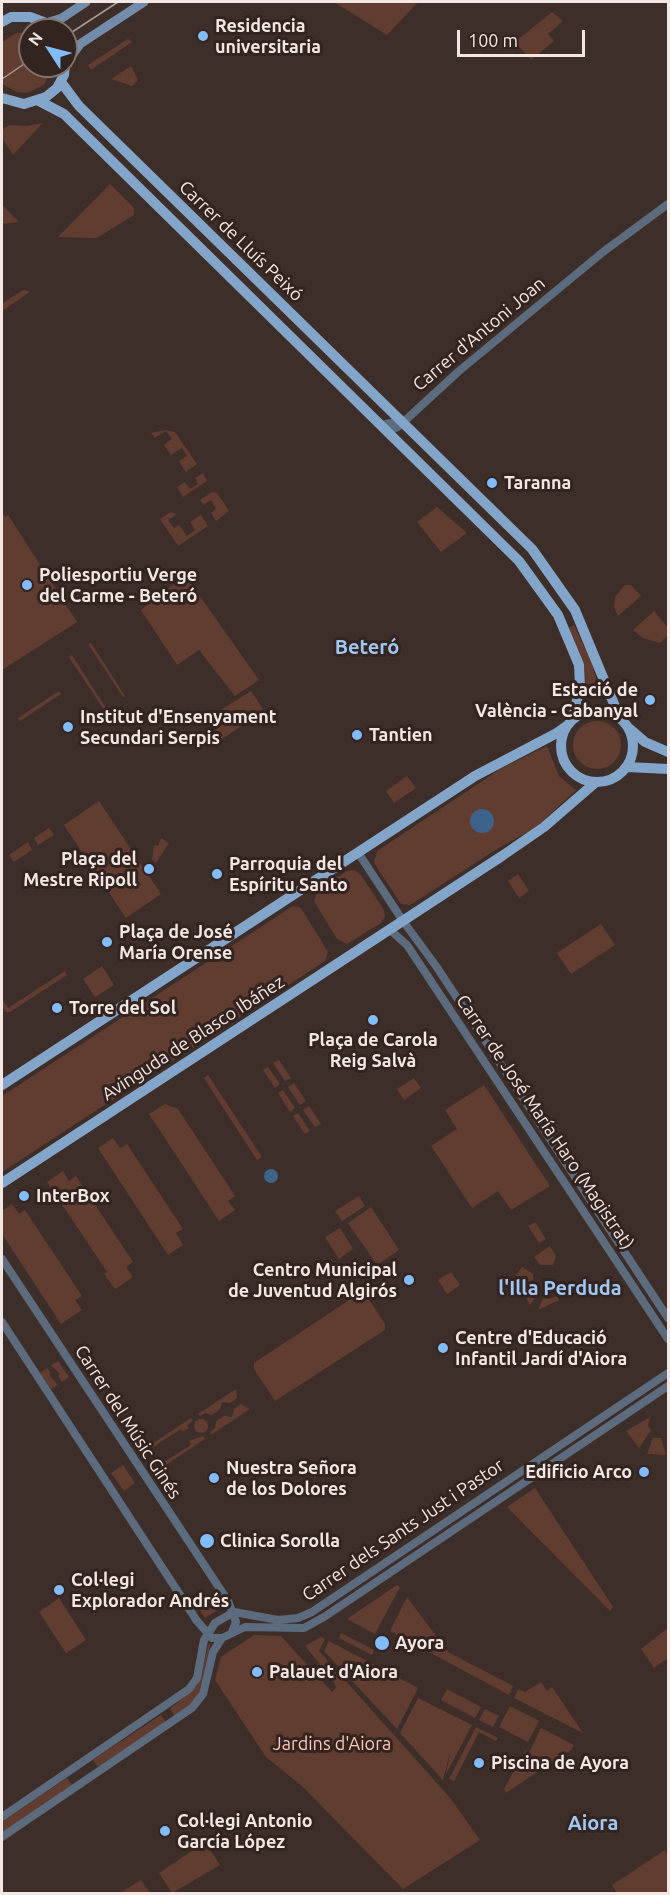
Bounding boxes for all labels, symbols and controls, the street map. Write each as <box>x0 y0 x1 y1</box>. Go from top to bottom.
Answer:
place label: Residencia universitaria <box>215 15 321 57</box>
north arrow <box>18 18 78 78</box>
scale bar <box>460 18 588 56</box>
text: N <box>24 28 46 49</box>
marker: Residencia universitaria <box>196 29 210 43</box>
text: 100 m <box>468 30 518 50</box>
street label: Carrer de Lluís Peixó <box>175 176 307 306</box>
street label: Carrer d'Antoni Joan <box>409 272 549 396</box>
place label: Taranna <box>504 472 571 494</box>
marker: Taranna <box>485 476 499 490</box>
place label: Poliesportiu Verge del Carme - Beteró <box>39 564 197 606</box>
marker: Poliesportiu Verge del Carme - Beteró <box>20 578 34 592</box>
district label: Beteró <box>335 635 399 659</box>
place label: Estació de València - Cabanyal <box>475 679 638 722</box>
marker: Estació de València - Cabanyal <box>643 693 657 707</box>
place label: Institut d'Ensenyament Secundari Serpis <box>80 706 276 748</box>
marker: Institut d'Ensenyament Secundari Serpis <box>61 720 75 734</box>
place label: Tantien <box>369 724 433 746</box>
marker: Tantien <box>350 728 364 742</box>
place label: Plaça del Mestre Ripoll <box>23 848 137 890</box>
place label: Parroquia del Espíritu Santo <box>229 853 348 896</box>
marker: Plaça del Mestre Ripoll <box>142 862 156 876</box>
marker: Parroquia del Espíritu Santo <box>210 867 224 881</box>
place label: Plaça de José María Orense <box>119 921 233 964</box>
marker: Plaça de José María Orense <box>100 935 114 949</box>
street label: Avinguda de Blasco Ibáñez <box>98 971 288 1105</box>
street label: Carrer de José María Haro (Magistrat) <box>452 991 638 1253</box>
place label: Torre del Sol <box>69 997 176 1019</box>
marker: Torre del Sol <box>50 1001 64 1015</box>
marker: Plaça de Carola Reig Salvà <box>366 1013 380 1027</box>
place label: Plaça de Carola Reig Salvà <box>308 1029 438 1072</box>
place label: InterBox <box>36 1185 109 1207</box>
marker: InterBox <box>17 1189 31 1203</box>
place label: Centro Municipal de Juventud Algirós <box>228 1259 397 1302</box>
marker: Centro Municipal de Juventud Algirós <box>402 1273 416 1287</box>
district label: l'Illa Perduda <box>498 1276 622 1300</box>
place label: Centre d'Educació Infantil Jardí d'Aiora <box>455 1327 627 1370</box>
street label: Carrer del Músic Ginés <box>70 1341 186 1503</box>
marker: Centre d'Educació Infantil Jardí d'Aiora <box>436 1341 450 1355</box>
street label: Carrer dels Sants Just i Pastor <box>298 1454 508 1606</box>
place label: Nuestra Señora de los Dolores <box>226 1457 357 1500</box>
place label: Edificio Arco <box>525 1461 632 1483</box>
marker: Edificio Arco <box>637 1465 651 1479</box>
marker: Nuestra Señora de los Dolores <box>207 1471 221 1485</box>
place label: Clinica Sorolla <box>220 1530 340 1552</box>
marker: Clinica Sorolla <box>198 1532 216 1550</box>
place label: Col·legi Explorador Andrés <box>71 1569 229 1612</box>
marker: Col·legi Explorador Andrés <box>52 1583 66 1597</box>
place label: Ayora <box>395 1632 444 1654</box>
marker: Ayora <box>373 1634 391 1652</box>
place label: Palauet d'Aiora <box>269 1661 398 1683</box>
marker: Palauet d'Aiora <box>250 1665 264 1679</box>
park label: Jardins d'Aiora <box>273 1733 391 1755</box>
place label: Piscina de Ayora <box>491 1752 629 1774</box>
marker: Piscina de Ayora <box>472 1756 486 1770</box>
place label: Col·legi Antonio García López <box>177 1810 313 1852</box>
district label: Aiora <box>568 1811 618 1835</box>
marker: Col·legi Antonio García López <box>158 1824 172 1838</box>

